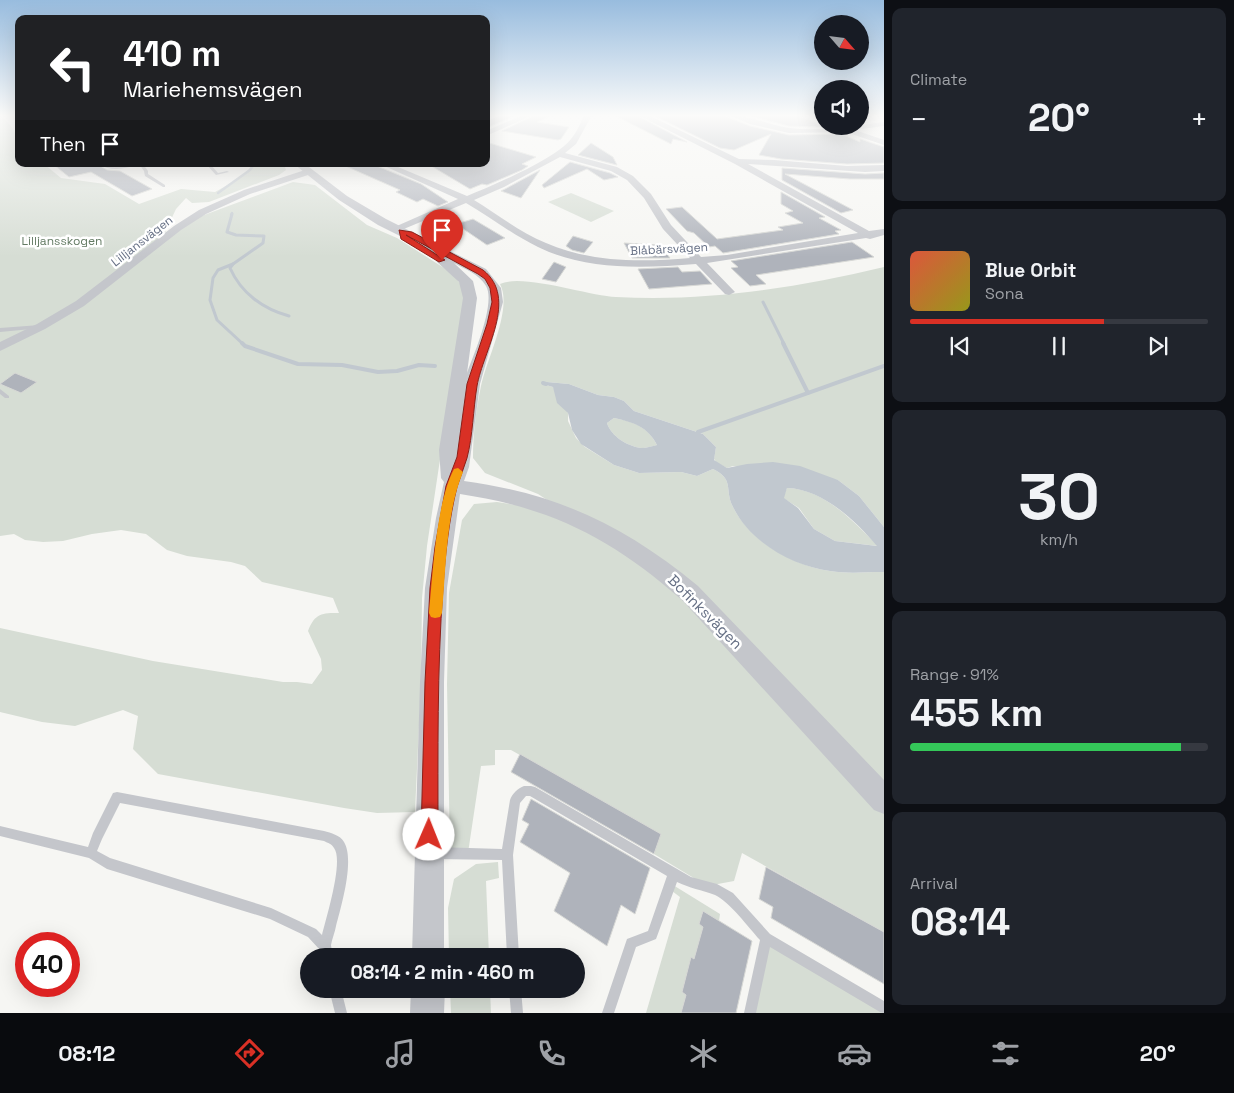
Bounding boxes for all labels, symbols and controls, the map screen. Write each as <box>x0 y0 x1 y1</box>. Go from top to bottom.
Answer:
north arrow <box>814 15 869 70</box>
map controls <box>814 15 869 135</box>
text: 410 m <box>123 32 221 76</box>
icon: left <box>40 35 105 100</box>
text: Climate <box>910 69 967 90</box>
text: Mariehemsvägen <box>123 75 303 103</box>
button: sound <box>814 80 869 135</box>
text: 20° <box>1028 94 1090 142</box>
text: − <box>910 101 927 137</box>
text: + <box>1191 101 1208 137</box>
icon: arrive <box>96 130 124 158</box>
text: Then <box>40 132 86 157</box>
pin <box>421 209 463 260</box>
street label: Lilljansvägen <box>108 212 176 270</box>
icon: arrive <box>428 216 456 244</box>
park label: Lilljansskogen <box>22 233 102 249</box>
street label: Blåbärsvägen <box>630 239 708 259</box>
text: Blue Orbit <box>985 258 1076 283</box>
text: Sona <box>985 283 1024 304</box>
icon: previous <box>946 332 974 360</box>
icon: pause <box>1045 332 1073 360</box>
icon: next <box>1144 332 1172 360</box>
text: 30 <box>1018 455 1100 538</box>
text: km/h <box>1040 529 1078 550</box>
street label: Bofinksvägen <box>664 570 747 653</box>
text: Range · 91% <box>910 664 999 685</box>
text: 455 km <box>910 689 1043 737</box>
position arrow <box>402 808 454 860</box>
text: Arrival <box>910 873 958 894</box>
text: 08:14 <box>910 898 1010 946</box>
speed limit sign: 40 <box>15 932 80 997</box>
text: 08:14 · 2 min · 460 m <box>351 960 534 985</box>
icon: directions <box>232 1036 267 1071</box>
icon: music <box>383 1036 418 1071</box>
icon: phone <box>534 1036 569 1071</box>
icon: climate <box>686 1036 721 1071</box>
icon: car <box>837 1036 872 1071</box>
icon: filters <box>988 1036 1023 1071</box>
text: 08:12 <box>58 1039 115 1067</box>
text: 20° <box>1140 1039 1176 1067</box>

